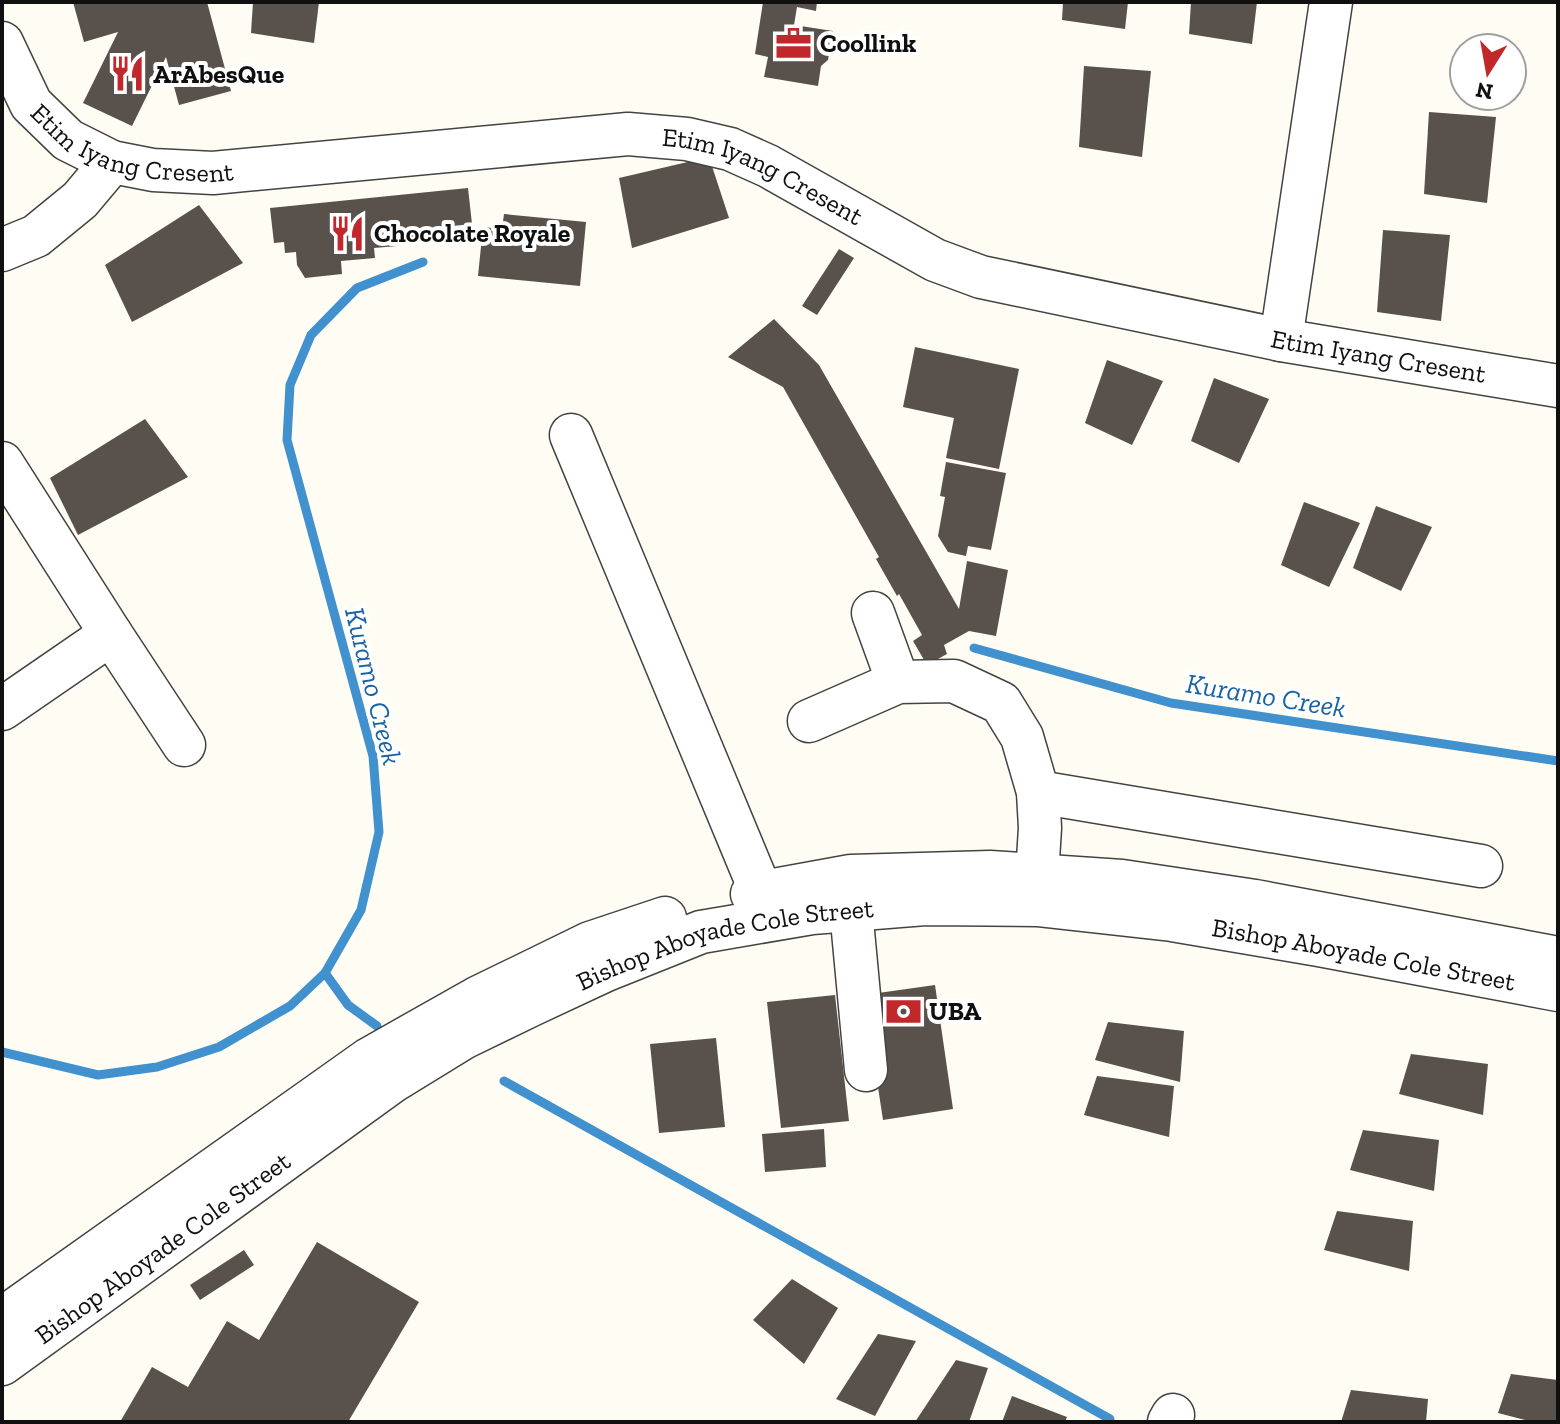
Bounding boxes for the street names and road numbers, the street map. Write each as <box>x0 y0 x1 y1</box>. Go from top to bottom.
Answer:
street label: Etim Iyang Cresent <box>24 97 235 189</box>
street label: Etim Iyang Cresent <box>661 121 869 232</box>
street label: Etim Iyang Cresent <box>1268 322 1488 390</box>
street label: Bishop Aboyade Cole Street <box>571 892 875 998</box>
street label: Bishop Aboyade Cole Street <box>1210 911 1518 998</box>
street label: Bishop Aboyade Cole Street <box>28 1145 297 1351</box>

